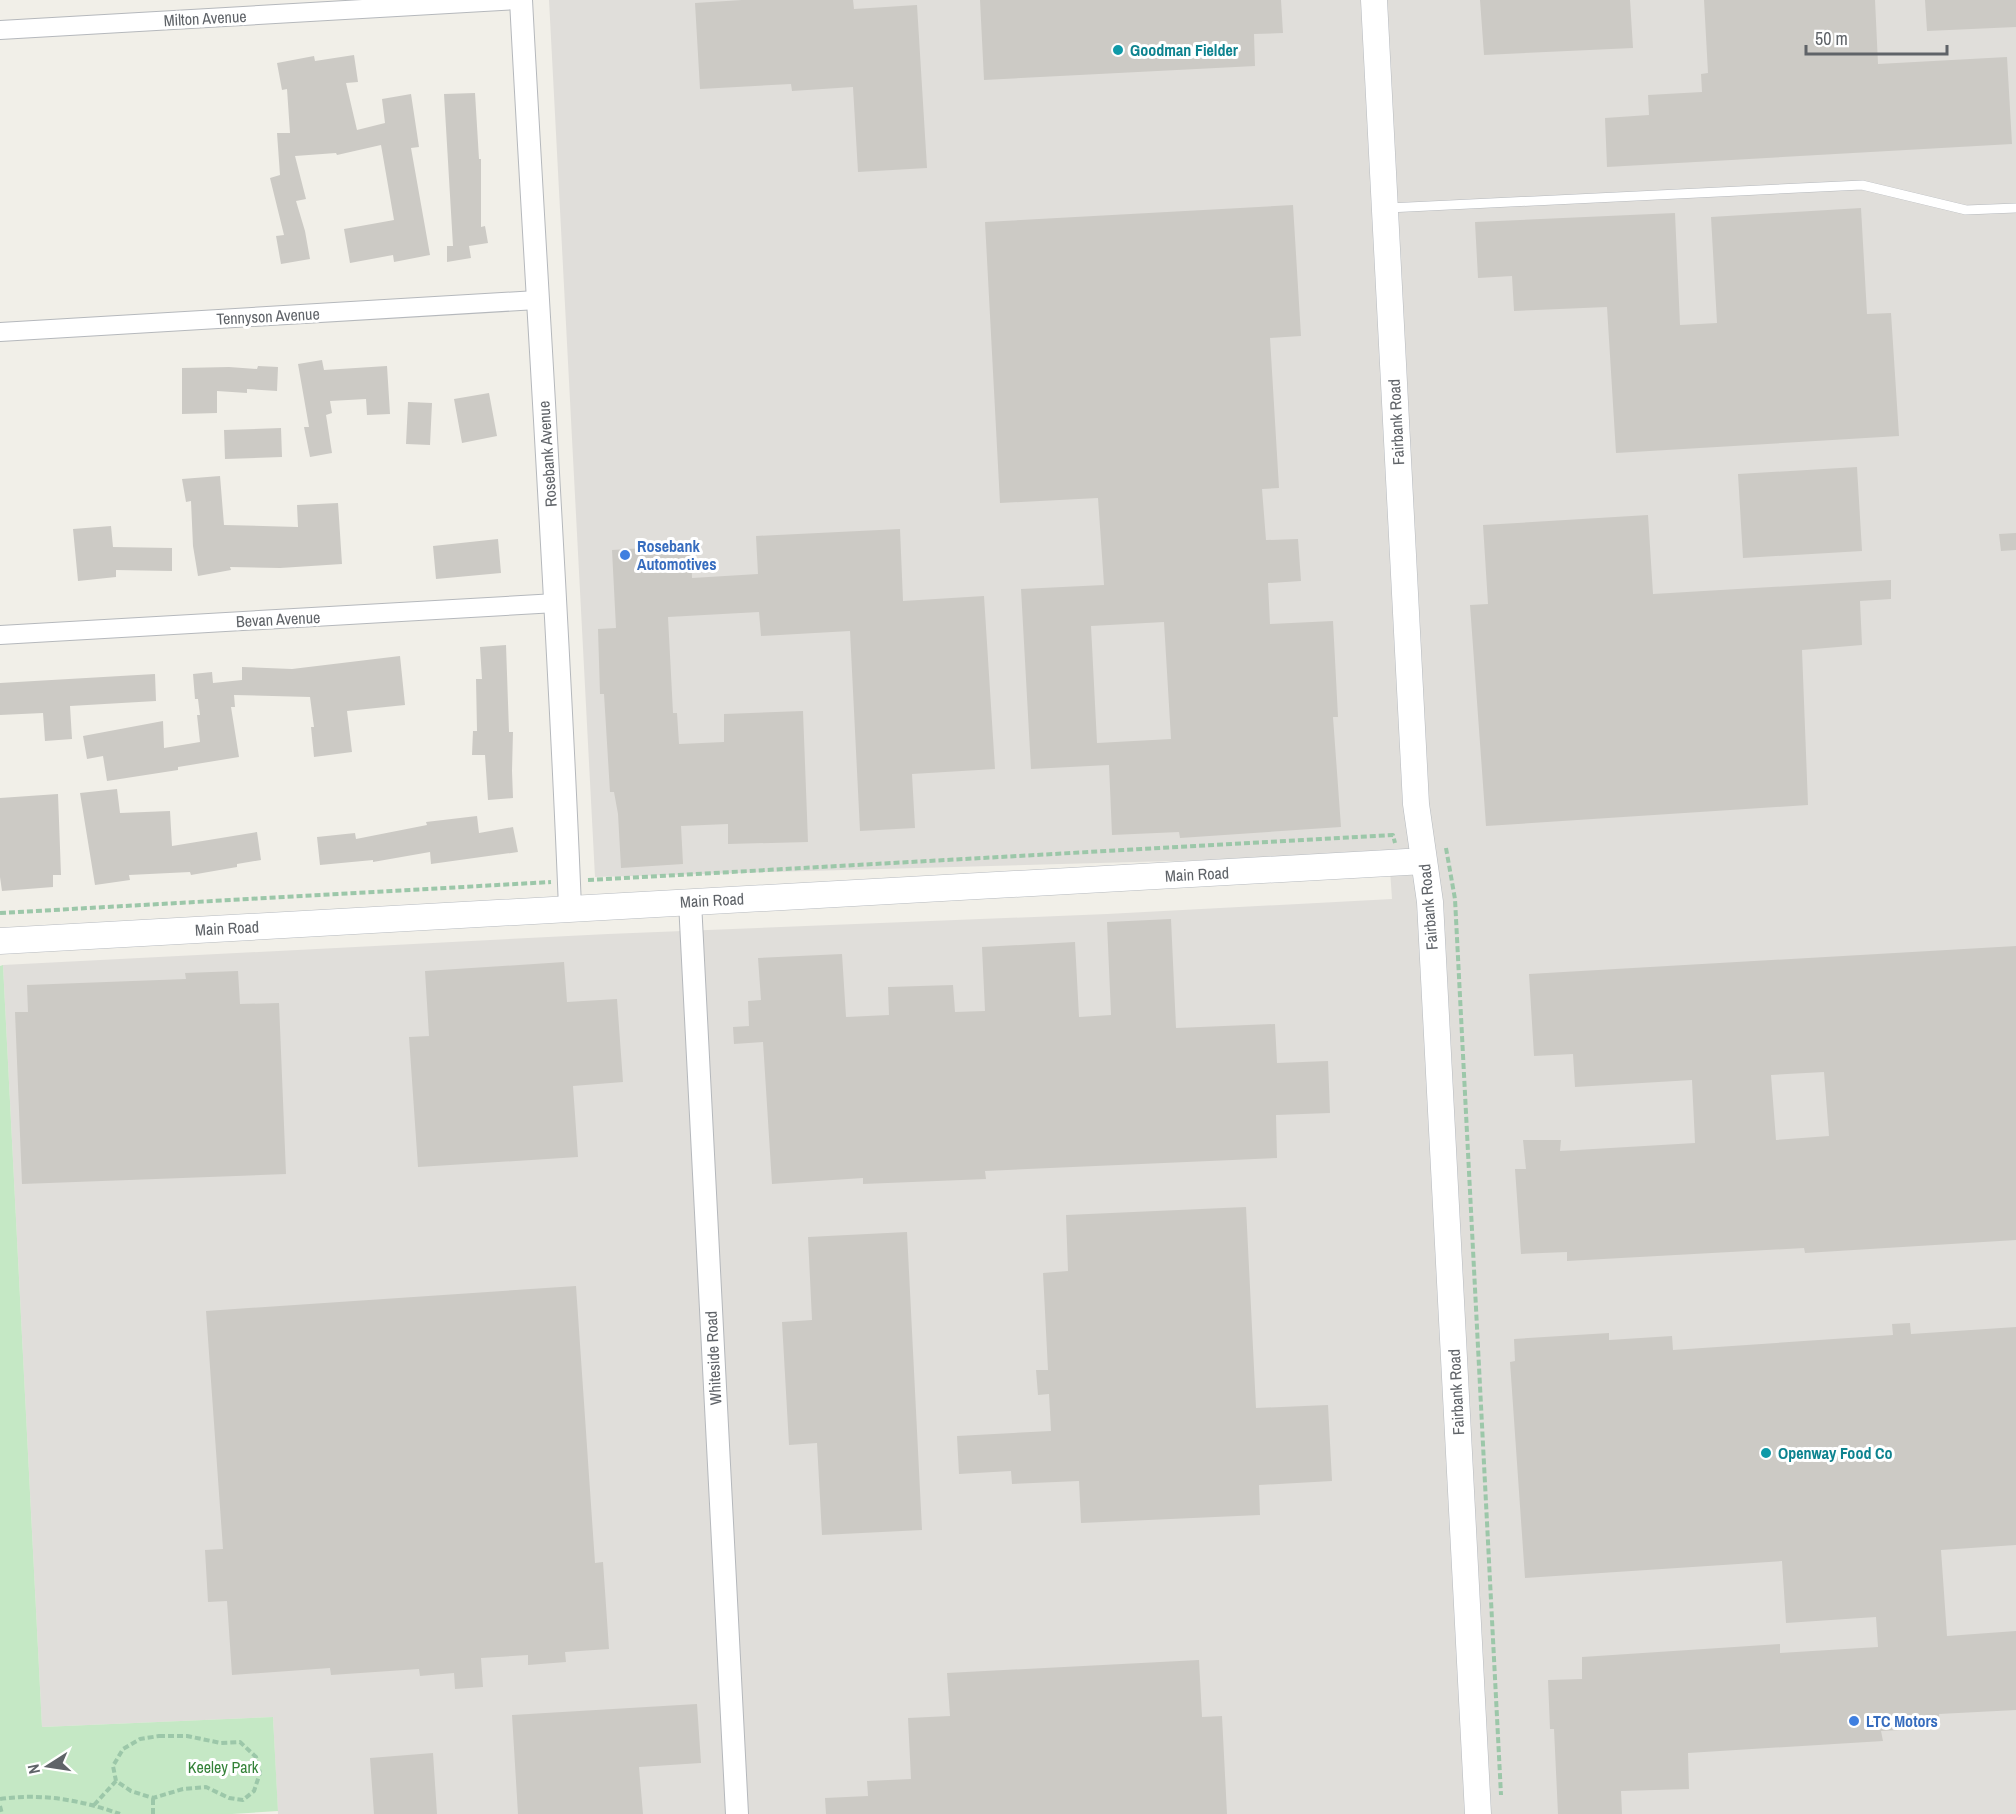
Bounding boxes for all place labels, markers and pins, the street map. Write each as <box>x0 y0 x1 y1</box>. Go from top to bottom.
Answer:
place label: Goodman Fielder <box>1130 39 1239 61</box>
marker: Goodman Fielder <box>1111 43 1125 57</box>
place label: Rosebank Automotives <box>637 535 716 575</box>
marker: Rosebank Automotives <box>618 548 632 562</box>
place label: Openway Food Co <box>1778 1442 1893 1464</box>
marker: Openway Food Co <box>1759 1446 1773 1460</box>
place label: LTC Motors <box>1866 1710 1938 1732</box>
marker: LTC Motors <box>1847 1714 1861 1728</box>

